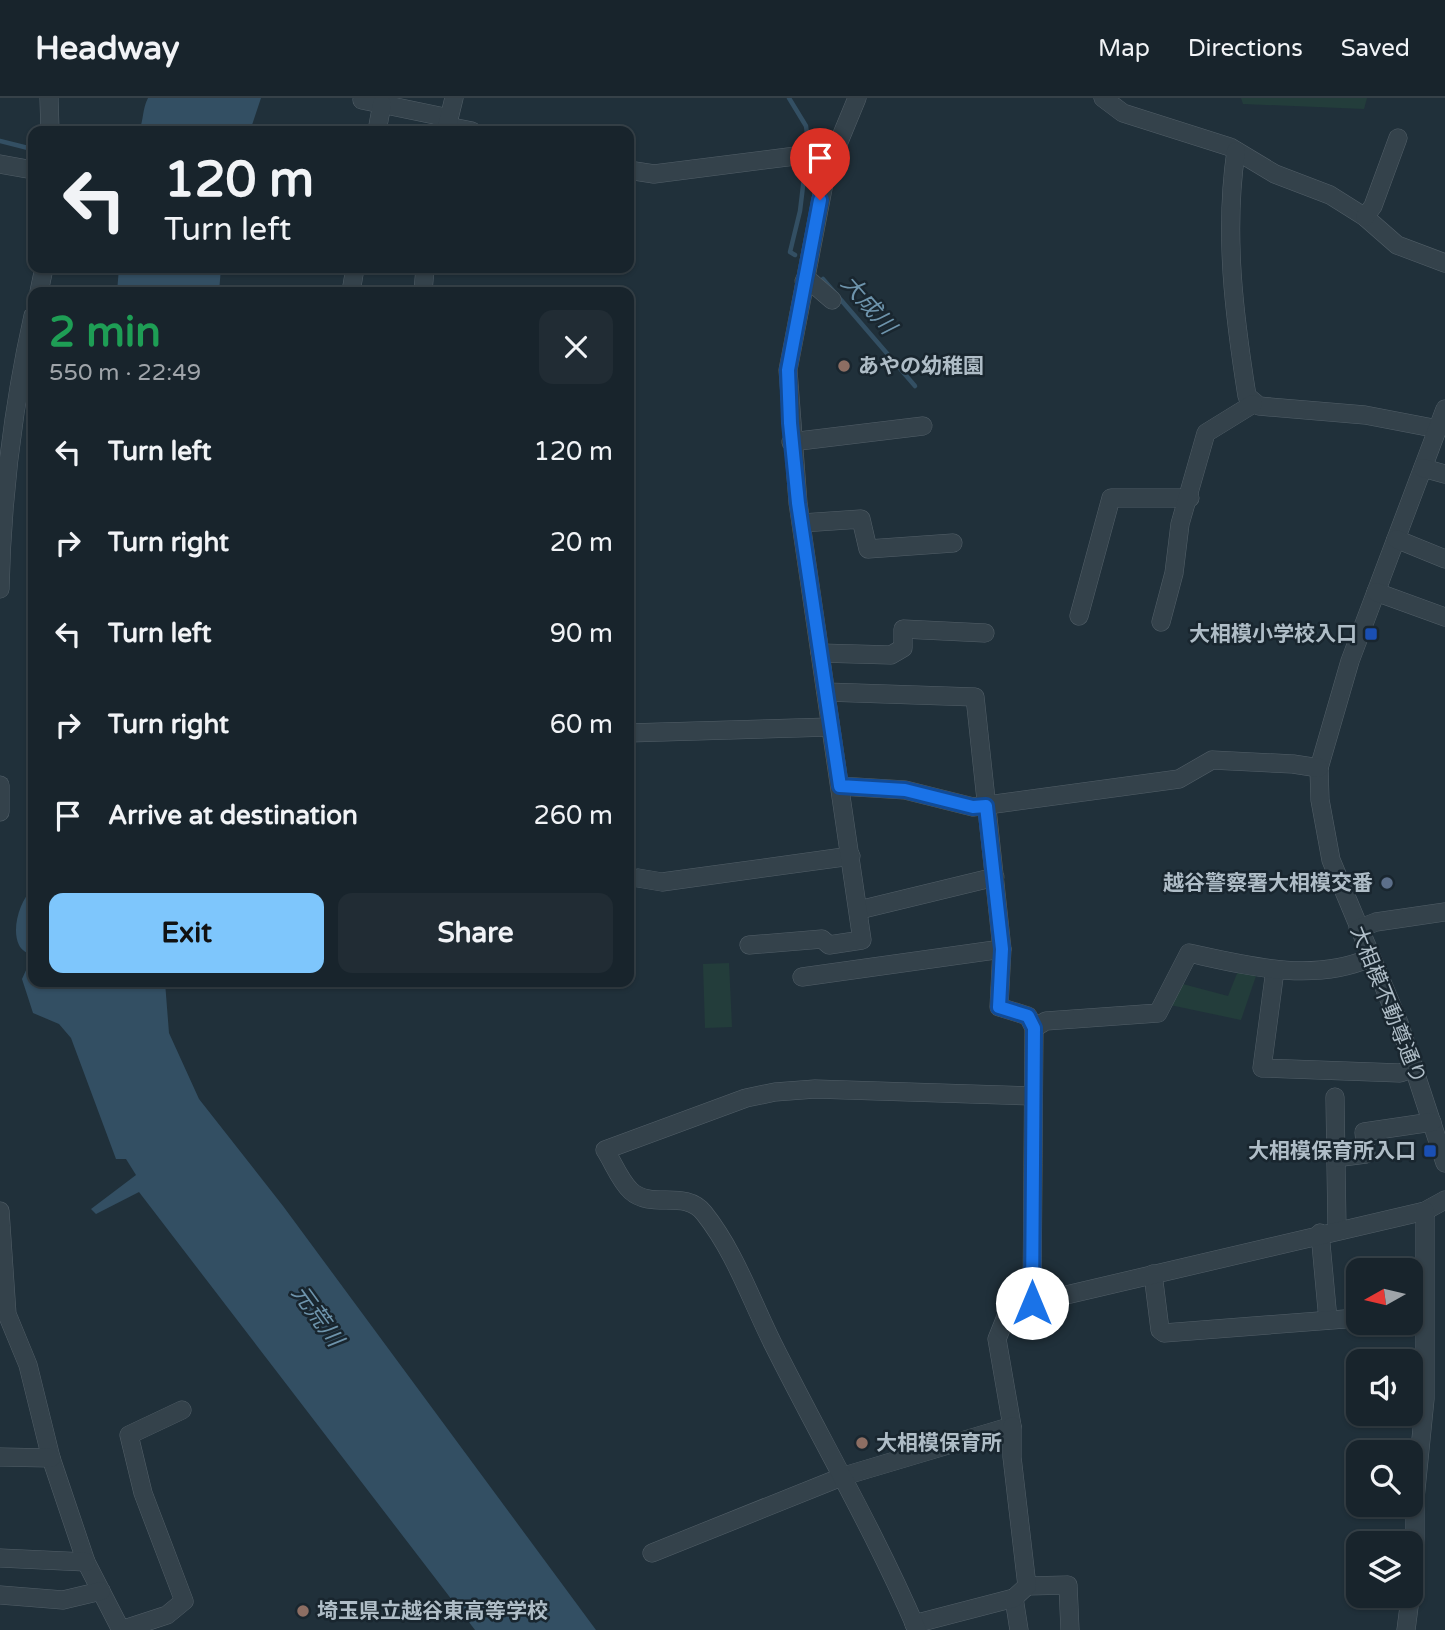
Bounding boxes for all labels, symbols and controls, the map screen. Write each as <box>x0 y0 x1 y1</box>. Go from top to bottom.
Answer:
text: Headway <box>35 29 179 68</box>
text: Map <box>1098 34 1150 63</box>
text: Directions <box>1188 34 1303 63</box>
text: Saved <box>1341 34 1410 63</box>
pin <box>790 128 850 200</box>
icon: arrive <box>801 139 839 177</box>
text: 120 m <box>164 151 314 210</box>
icon: left <box>49 154 140 245</box>
text: Turn left <box>164 211 291 249</box>
water label: 大成川 <box>835 270 903 342</box>
text: 2 min <box>49 307 161 358</box>
button: close <box>539 310 613 384</box>
place label: あやの幼稚園 <box>858 354 984 379</box>
marker: あやの幼稚園 <box>836 358 852 374</box>
text: 550 m · 22:49 <box>49 359 201 387</box>
icon: left <box>49 433 87 471</box>
text: Turn left <box>108 436 211 467</box>
text: 120 m <box>533 436 613 467</box>
icon: right <box>49 524 87 562</box>
text: Turn right <box>108 527 229 558</box>
text: 20 m <box>550 527 613 558</box>
icon: left <box>49 615 87 653</box>
text: Turn left <box>108 618 211 649</box>
text: 90 m <box>550 618 613 649</box>
place label: 大相模小学校入口 <box>1189 622 1357 647</box>
marker: 大相模小学校入口 <box>1363 626 1379 642</box>
icon: right <box>49 706 87 744</box>
text: Turn right <box>108 709 229 740</box>
text: 60 m <box>550 709 613 740</box>
icon: arrive <box>49 797 87 835</box>
text: Arrive at destination <box>108 800 358 831</box>
text: 260 m <box>533 800 613 831</box>
place label: 越谷警察署大相模交番 <box>1163 871 1373 896</box>
marker: 越谷警察署大相模交番 <box>1379 875 1395 891</box>
button: Exit <box>49 893 324 973</box>
button: Share <box>338 893 613 973</box>
street label: 大相模不動尊通り <box>1345 922 1431 1088</box>
place label: 大相模保育所入口 <box>1248 1139 1416 1164</box>
marker: 大相模保育所入口 <box>1422 1143 1438 1159</box>
north arrow <box>1346 1258 1423 1335</box>
map controls <box>1346 1258 1423 1608</box>
position arrow <box>995 1266 1069 1340</box>
water label: 元荒川 <box>285 1280 350 1355</box>
button: sound <box>1346 1349 1423 1426</box>
place label: 大相模保育所 <box>876 1431 1002 1456</box>
marker: 大相模保育所 <box>854 1435 870 1451</box>
button: search <box>1346 1440 1423 1517</box>
button: layers <box>1346 1531 1423 1608</box>
place label: 埼玉県立越谷東高等学校 <box>317 1599 548 1624</box>
marker: 埼玉県立越谷東高等学校 <box>295 1603 311 1619</box>

